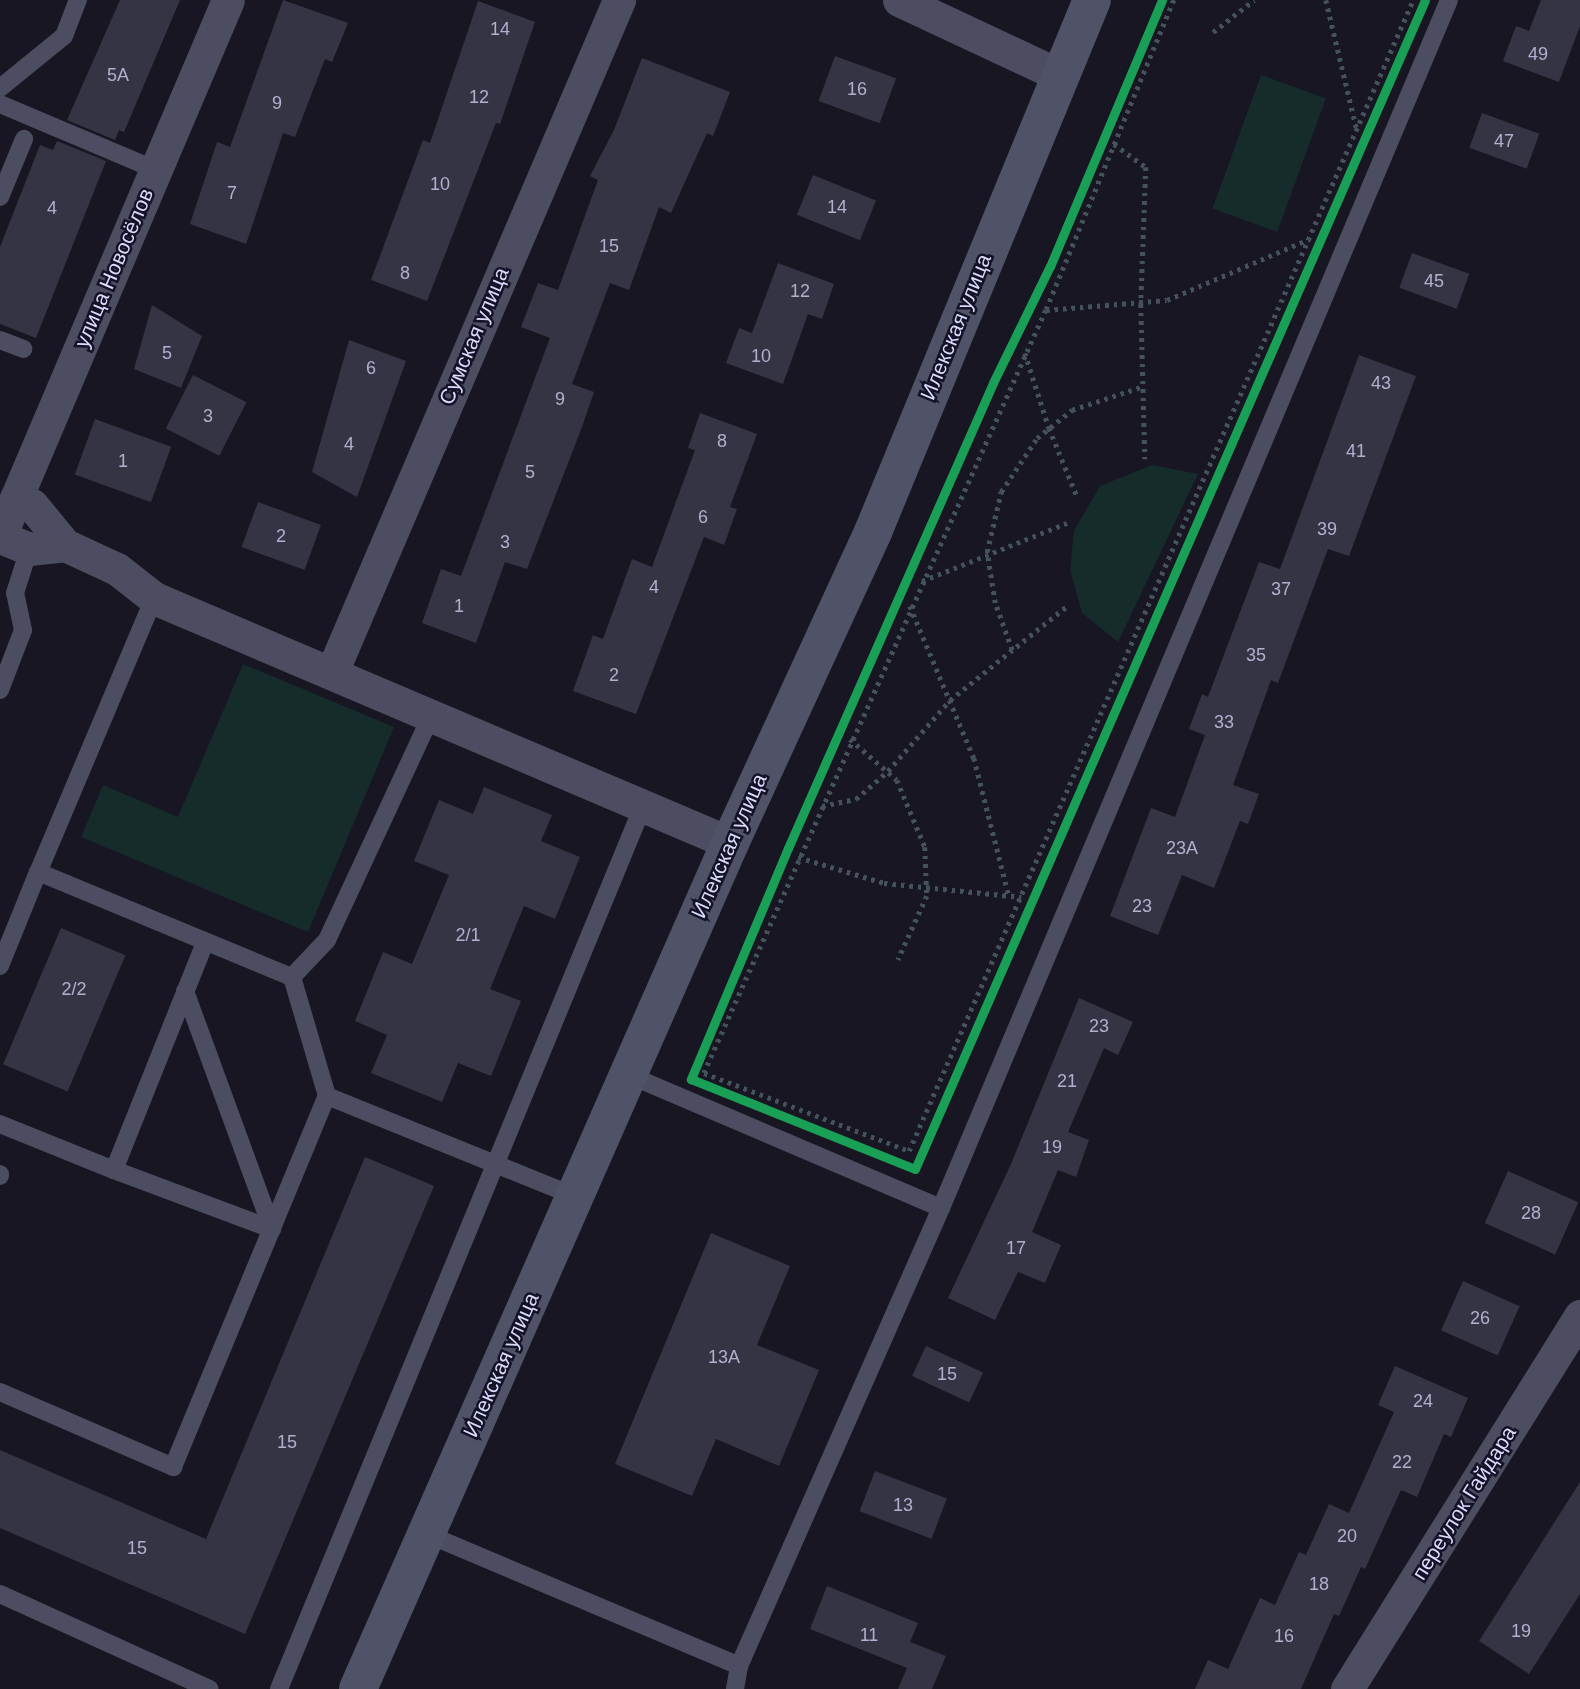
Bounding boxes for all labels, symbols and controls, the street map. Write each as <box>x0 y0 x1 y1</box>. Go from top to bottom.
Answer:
house number: 14 <box>490 18 510 40</box>
house number: 49 <box>1528 43 1548 65</box>
house number: 5А <box>107 64 129 86</box>
house number: 16 <box>847 78 867 100</box>
house number: 12 <box>469 86 489 108</box>
house number: 9 <box>272 92 282 114</box>
house number: 47 <box>1494 130 1514 152</box>
house number: 10 <box>430 173 450 195</box>
house number: 7 <box>227 182 237 204</box>
street label: улица Новосёлов <box>69 185 159 351</box>
house number: 14 <box>827 196 847 218</box>
house number: 4 <box>47 197 57 219</box>
house number: 15 <box>599 235 619 257</box>
street label: Илекская улица <box>915 250 997 404</box>
house number: 8 <box>400 262 410 284</box>
street label: Сумская улица <box>434 264 514 408</box>
house number: 45 <box>1424 270 1444 292</box>
house number: 12 <box>790 280 810 302</box>
house number: 5 <box>162 342 172 364</box>
house number: 10 <box>751 345 771 367</box>
house number: 6 <box>366 357 376 379</box>
house number: 43 <box>1371 372 1391 394</box>
house number: 9 <box>555 388 565 410</box>
house number: 3 <box>203 405 213 427</box>
house number: 8 <box>717 430 727 452</box>
house number: 4 <box>344 433 354 455</box>
house number: 41 <box>1346 440 1366 462</box>
house number: 1 <box>118 450 128 472</box>
house number: 5 <box>525 461 535 483</box>
house number: 6 <box>698 506 708 528</box>
house number: 39 <box>1317 518 1337 540</box>
house number: 2 <box>276 525 286 547</box>
house number: 3 <box>500 531 510 553</box>
house number: 4 <box>649 576 659 598</box>
house number: 37 <box>1271 578 1291 600</box>
house number: 1 <box>454 595 464 617</box>
house number: 35 <box>1246 644 1266 666</box>
house number: 2 <box>609 664 619 686</box>
house number: 33 <box>1214 711 1234 733</box>
street label: Илекская улица <box>686 770 772 922</box>
house number: 23А <box>1166 837 1198 859</box>
house number: 23 <box>1132 895 1152 917</box>
house number: 2/1 <box>455 924 481 946</box>
house number: 2/2 <box>61 978 87 1000</box>
house number: 23 <box>1089 1015 1109 1037</box>
house number: 21 <box>1057 1070 1077 1092</box>
house number: 19 <box>1042 1136 1062 1158</box>
house number: 28 <box>1521 1202 1541 1224</box>
house number: 17 <box>1006 1237 1026 1259</box>
street label: Илекская улица <box>458 1289 544 1441</box>
house number: 26 <box>1470 1307 1490 1329</box>
house number: 13А <box>708 1346 740 1368</box>
house number: 15 <box>937 1363 957 1385</box>
house number: 24 <box>1413 1390 1433 1412</box>
street label: переулок Гайдара <box>1407 1422 1521 1584</box>
house number: 15 <box>277 1431 297 1453</box>
house number: 22 <box>1392 1451 1412 1473</box>
house number: 13 <box>893 1494 913 1516</box>
house number: 20 <box>1337 1525 1357 1547</box>
house number: 15 <box>127 1537 147 1559</box>
house number: 18 <box>1309 1573 1329 1595</box>
house number: 19 <box>1511 1620 1531 1642</box>
house number: 11 <box>860 1624 878 1646</box>
house number: 16 <box>1274 1625 1294 1647</box>

